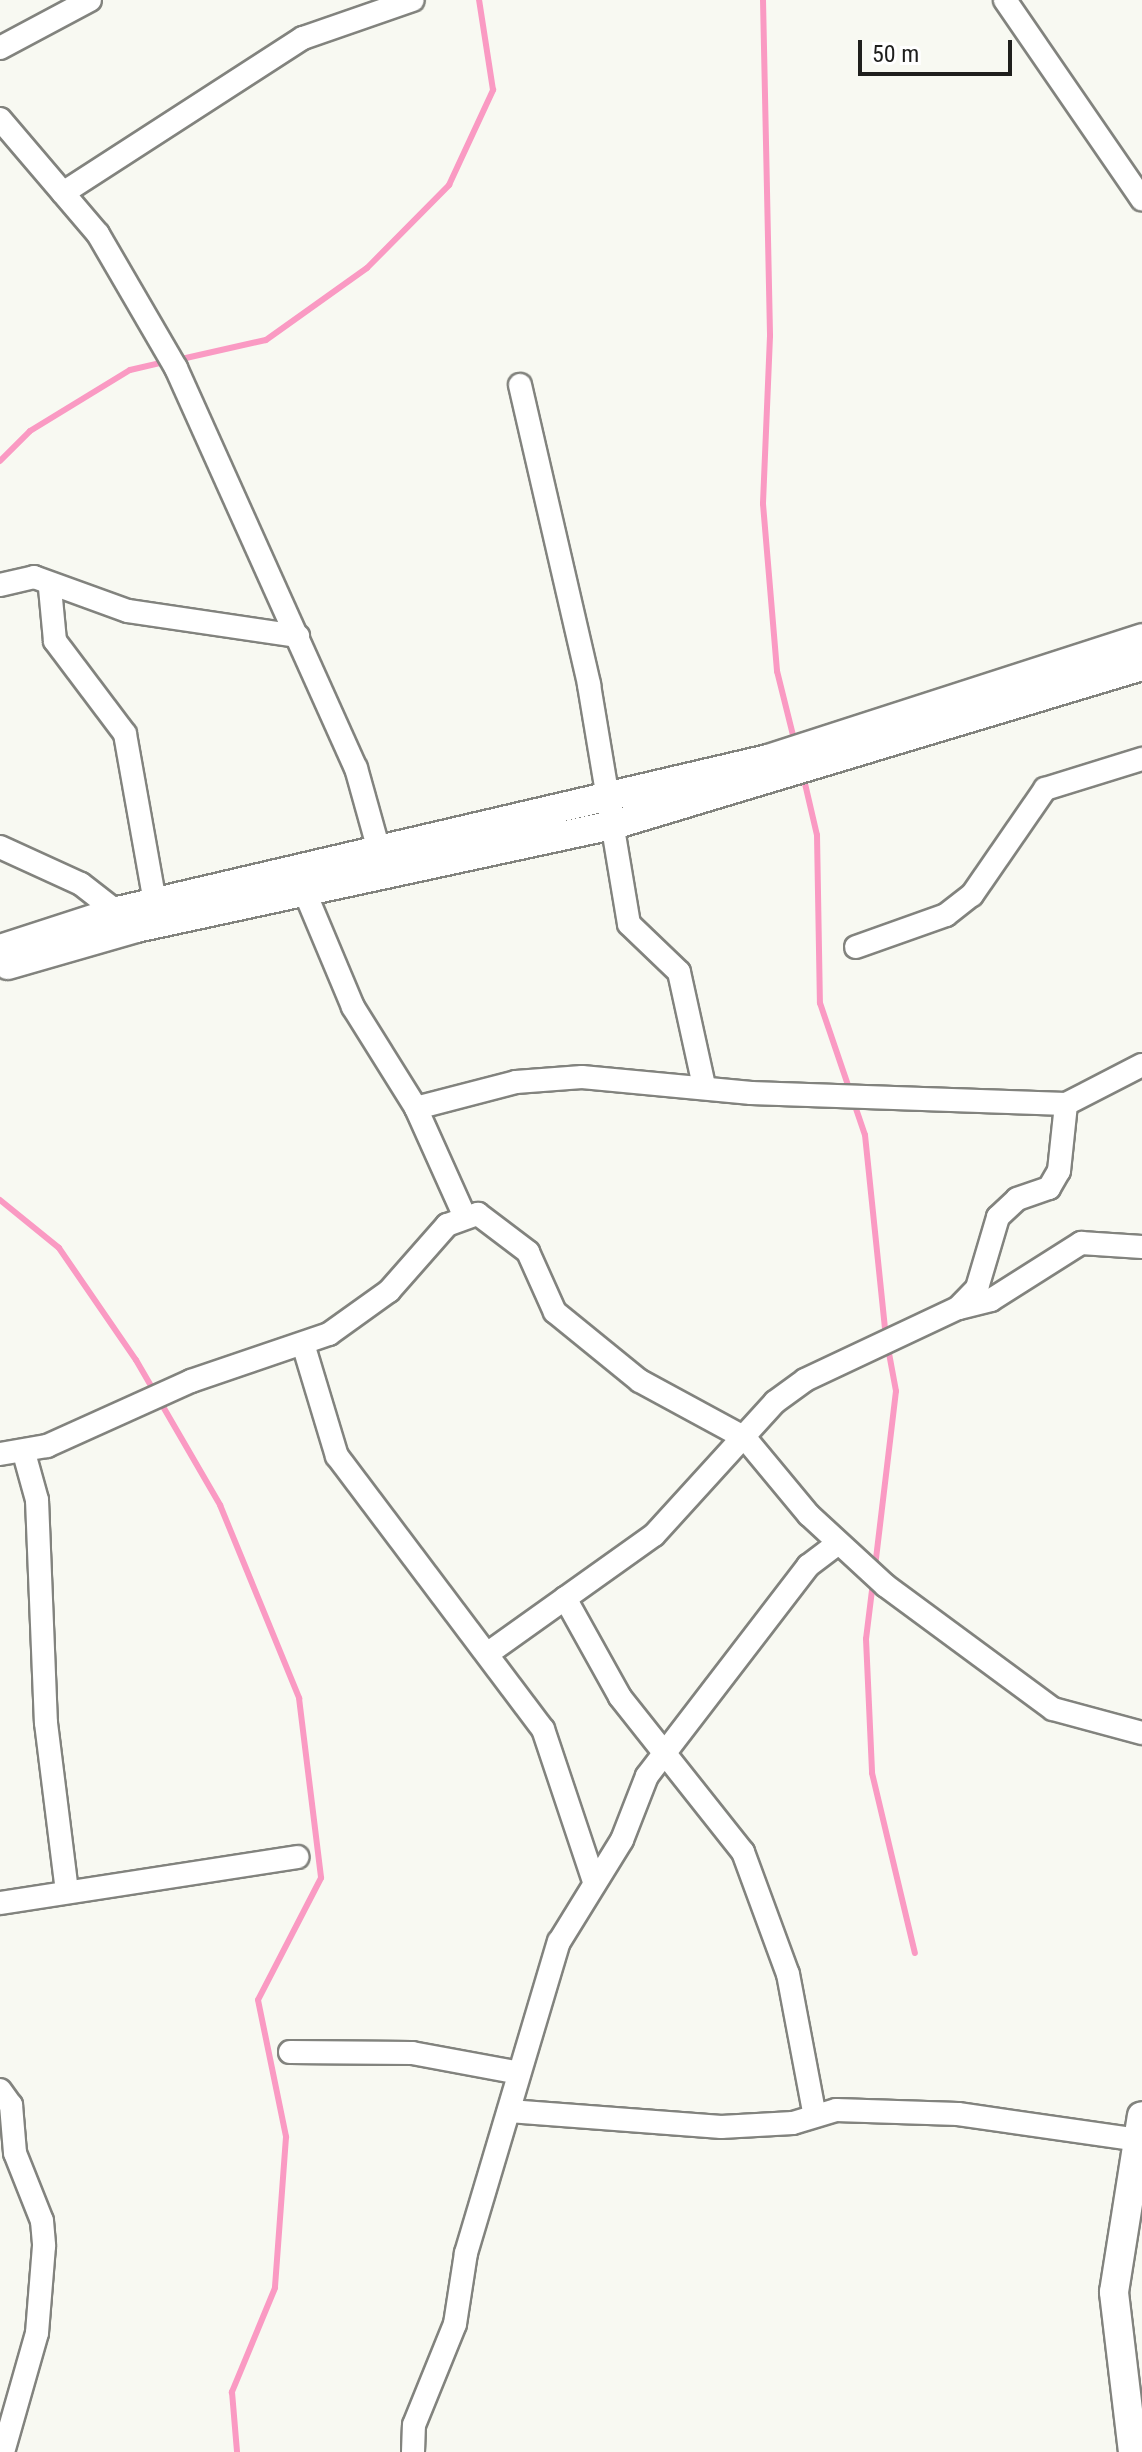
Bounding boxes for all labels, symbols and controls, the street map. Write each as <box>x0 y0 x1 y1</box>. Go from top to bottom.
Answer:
scale bar <box>862 24 1016 74</box>
text: 50 m <box>872 40 919 68</box>

